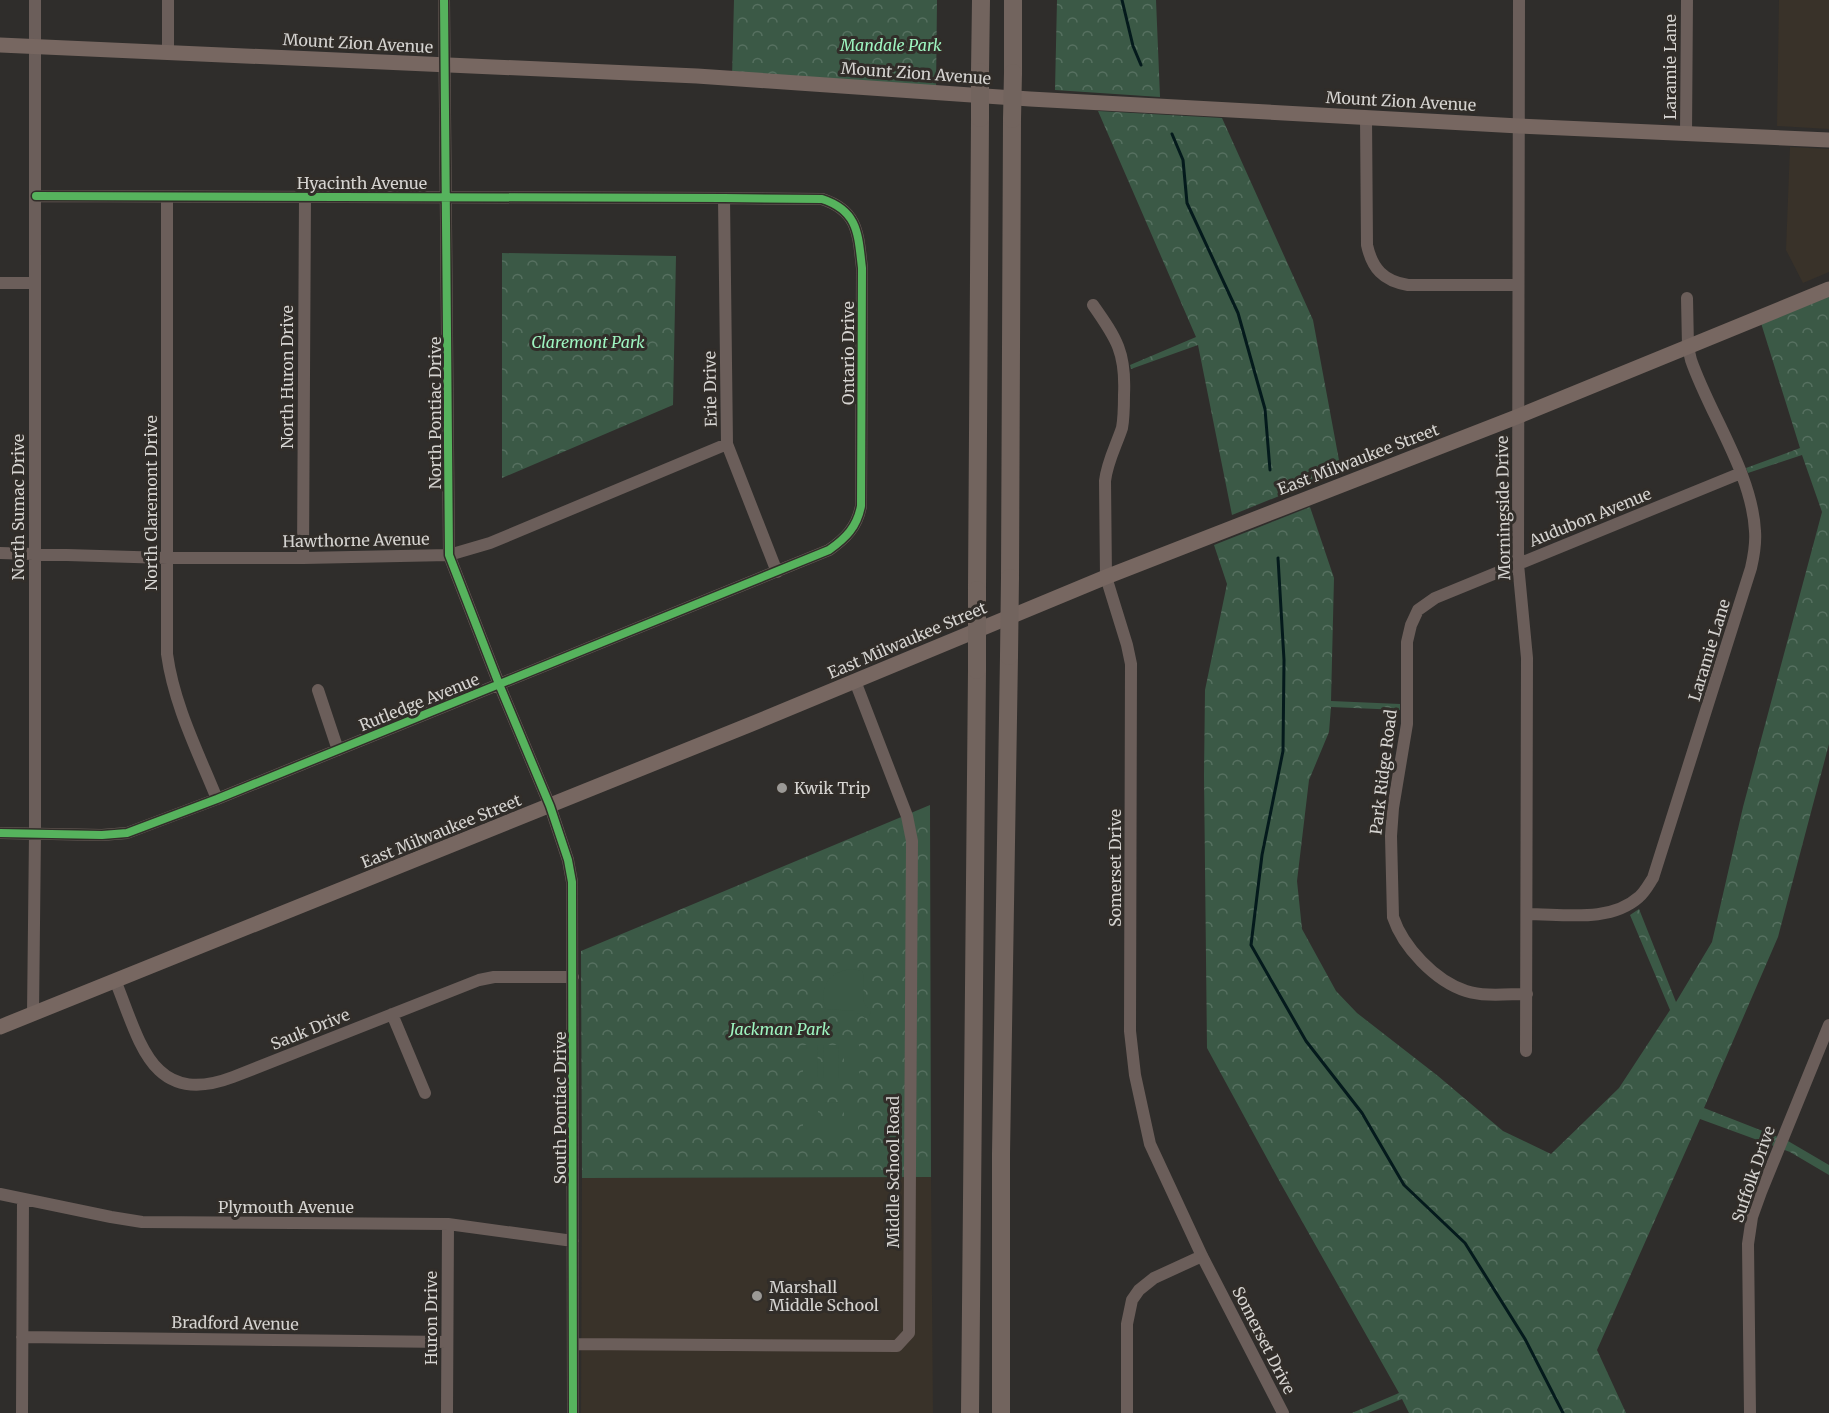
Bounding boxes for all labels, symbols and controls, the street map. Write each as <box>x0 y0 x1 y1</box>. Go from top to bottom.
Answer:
street label: Laramie Lane <box>1660 14 1680 120</box>
street label: Mount Zion Avenue <box>282 29 434 57</box>
park label: Mandale Park <box>839 35 942 55</box>
street label: Mount Zion Avenue <box>840 58 992 88</box>
street label: Mount Zion Avenue <box>1325 87 1477 115</box>
street label: Hyacinth Avenue <box>297 173 427 193</box>
street label: Ontario Drive <box>838 301 858 405</box>
street label: North Huron Drive <box>277 305 297 449</box>
park label: Claremont Park <box>531 332 645 352</box>
street label: North Pontiac Drive <box>425 337 445 489</box>
street label: Erie Drive <box>699 351 721 427</box>
street label: North Claremont Drive <box>141 415 161 591</box>
street label: East Milwaukee Street <box>1275 419 1442 499</box>
street label: North Sumac Drive <box>8 434 28 580</box>
street label: Morningside Drive <box>1492 436 1514 580</box>
street label: Audubon Avenue <box>1525 483 1654 551</box>
street label: Hawthorne Avenue <box>282 529 430 551</box>
street label: East Milwaukee Street <box>824 597 990 683</box>
street label: Laramie Lane <box>1684 597 1734 703</box>
street label: Rutledge Avenue <box>356 669 482 735</box>
street label: Park Ridge Road <box>1365 708 1401 836</box>
place label: Kwik Trip <box>794 778 871 798</box>
marker: Kwik Trip <box>775 781 789 795</box>
street label: East Milwaukee Street <box>358 789 525 872</box>
street label: Somerset Drive <box>1105 809 1125 927</box>
street label: Sauk Drive <box>268 1004 352 1054</box>
park label: Jackman Park <box>728 1019 831 1039</box>
street label: South Pontiac Drive <box>550 1032 570 1184</box>
street label: Middle School Road <box>883 1096 903 1248</box>
street label: Suffolk Drive <box>1727 1123 1779 1225</box>
street label: Plymouth Avenue <box>218 1197 354 1217</box>
street label: Huron Drive <box>421 1271 441 1365</box>
place label: Marshall Middle School <box>769 1277 879 1315</box>
street label: Somerset Drive <box>1228 1283 1300 1397</box>
marker: Marshall Middle School <box>750 1289 764 1303</box>
street label: Bradford Avenue <box>171 1312 299 1334</box>

